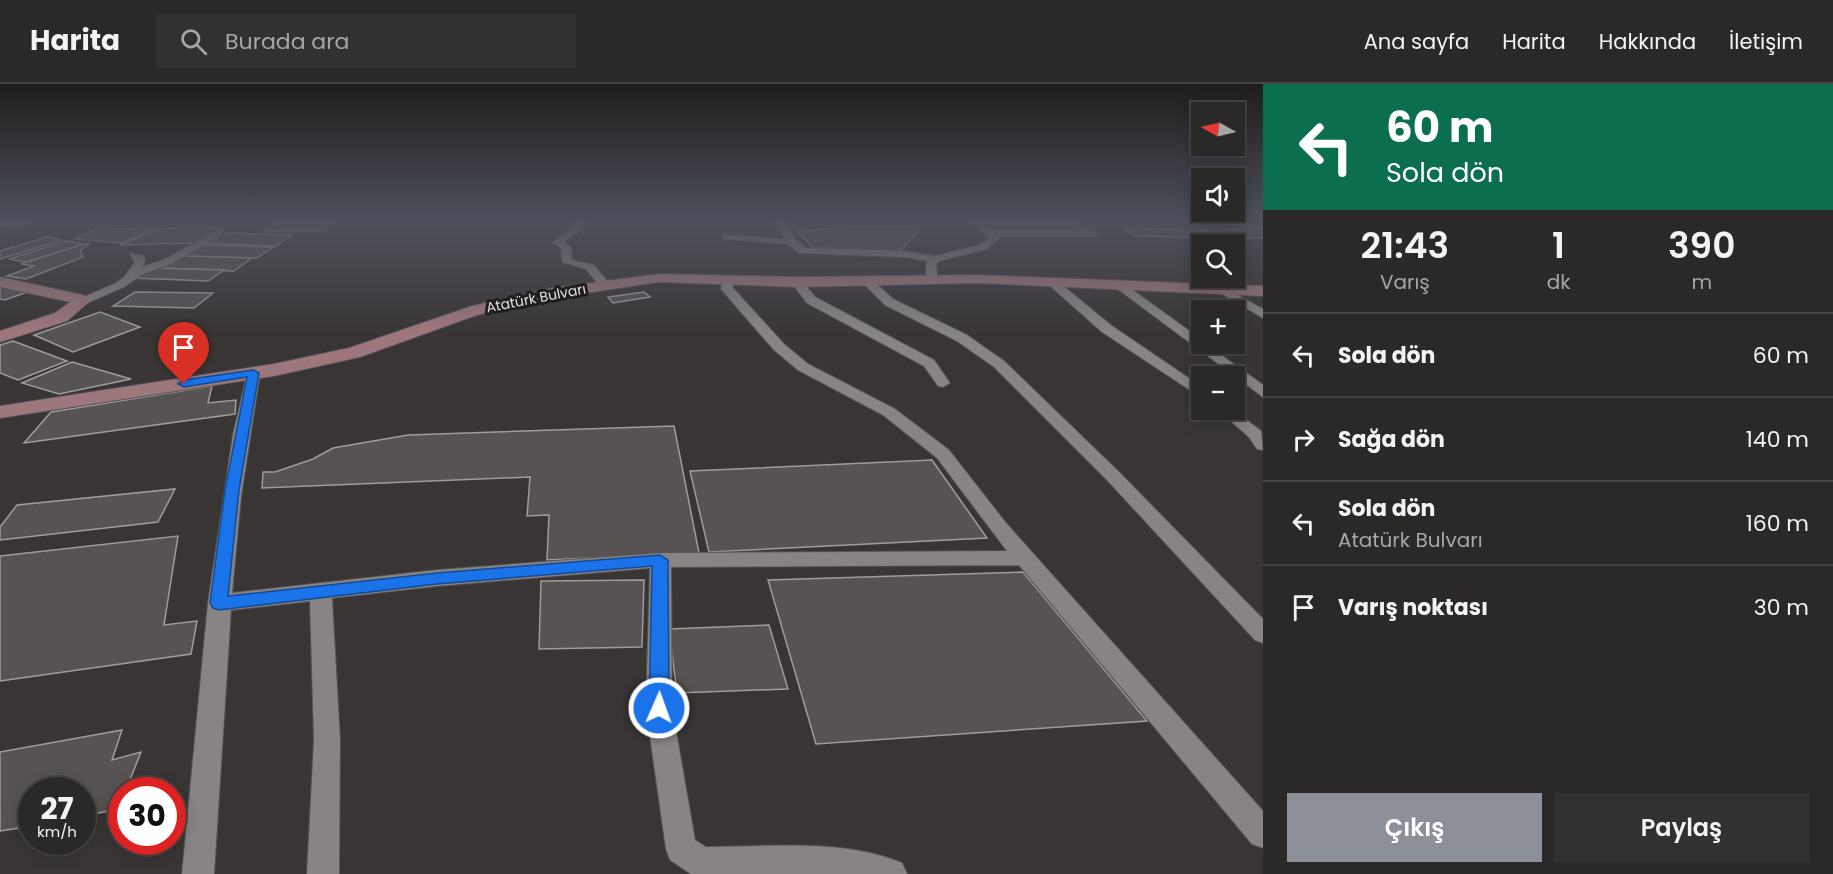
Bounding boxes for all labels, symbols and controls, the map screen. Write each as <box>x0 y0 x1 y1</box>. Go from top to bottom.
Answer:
search box <box>156 14 576 68</box>
text: Harita <box>30 21 120 60</box>
icon: search <box>177 25 210 58</box>
text: Burada ara <box>225 26 349 57</box>
text: Ana sayfa <box>1364 27 1469 56</box>
text: Harita <box>1502 27 1566 56</box>
text: Hakkında <box>1599 27 1696 56</box>
text: İletişim <box>1729 27 1803 56</box>
text: 60 m <box>1386 98 1494 157</box>
north arrow <box>1191 102 1245 156</box>
map controls <box>1191 102 1245 420</box>
icon: left <box>1287 108 1365 186</box>
text: Sola dön <box>1386 154 1504 191</box>
button: sound <box>1191 168 1245 222</box>
text: 21:43 <box>1361 220 1449 271</box>
text: 1 <box>1552 220 1565 271</box>
text: 390 <box>1668 220 1735 271</box>
button: search <box>1191 234 1245 288</box>
text: Varış <box>1380 268 1430 296</box>
text: dk <box>1547 268 1570 296</box>
text: m <box>1691 268 1712 296</box>
street label: Atatürk Bulvarı <box>484 279 588 317</box>
button: + <box>1191 300 1245 354</box>
pin <box>158 322 209 384</box>
icon: arrive <box>167 331 200 364</box>
icon: left <box>1287 339 1320 372</box>
text: Sola dön <box>1338 340 1435 371</box>
text: 60 m <box>1753 340 1809 371</box>
button: − <box>1191 366 1245 420</box>
icon: right <box>1287 423 1320 456</box>
text: Sağa dön <box>1338 424 1445 455</box>
text: 140 m <box>1746 424 1809 455</box>
text: Sola dön <box>1338 493 1435 524</box>
icon: left <box>1287 507 1320 540</box>
text: 160 m <box>1746 508 1809 539</box>
text: Atatürk Bulvarı <box>1338 526 1483 554</box>
icon: arrive <box>1287 591 1320 624</box>
text: Varış noktası <box>1338 592 1488 623</box>
text: 30 m <box>1754 592 1809 623</box>
position arrow <box>627 676 691 740</box>
speed limit sign: 30 <box>108 777 186 855</box>
text: 27 <box>40 787 74 830</box>
button: Çıkış <box>1287 793 1542 862</box>
button: Paylaş <box>1554 793 1809 862</box>
text: km/h <box>37 821 77 842</box>

